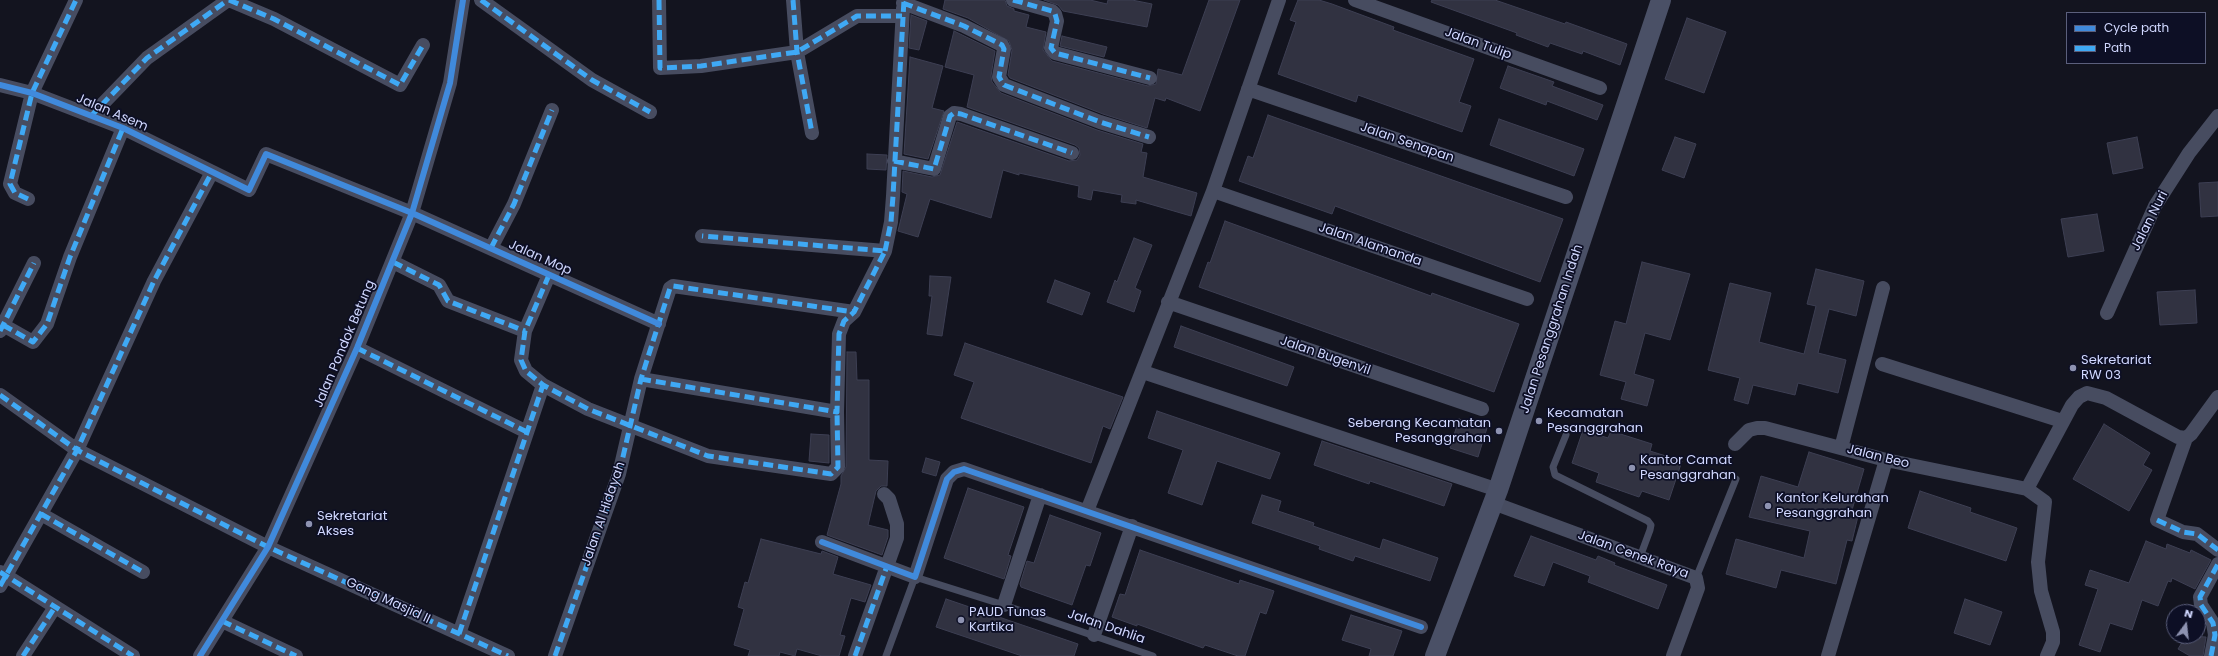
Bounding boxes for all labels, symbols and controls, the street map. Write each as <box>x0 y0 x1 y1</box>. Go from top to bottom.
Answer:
legend <box>2066 12 2206 64</box>
text: Cycle path <box>2104 19 2169 36</box>
street label: Jalan Tulip <box>1442 25 1514 63</box>
text: Path <box>2104 39 2131 56</box>
street label: Jalan Asem <box>74 91 150 135</box>
street label: Jalan Senapan <box>1358 120 1456 166</box>
street label: Jalan Nuri <box>2128 189 2172 253</box>
street label: Jalan Alamanda <box>1316 220 1424 270</box>
street label: Jalan Mop <box>506 237 574 279</box>
street label: Jalan Pesanggrahan Indah <box>1517 243 1587 415</box>
street label: Jalan Pondok Betung <box>311 278 379 410</box>
street label: Jalan Bugenvil <box>1278 333 1372 379</box>
place label: Sekretariat RW 03 <box>2081 353 2151 384</box>
marker: Sekretariat RW 03 <box>2068 363 2078 373</box>
place label: Kecamatan Pesanggrahan <box>1547 406 1643 437</box>
place label: Seberang Kecamatan Pesanggrahan <box>1348 416 1491 447</box>
marker: Kecamatan Pesanggrahan <box>1534 416 1544 426</box>
marker: Seberang Kecamatan Pesanggrahan <box>1494 426 1504 436</box>
street label: Jalan Beo <box>1845 442 1911 472</box>
place label: Kantor Camat Pesanggrahan <box>1640 453 1736 484</box>
street label: Jalan Al Hidayah <box>579 460 629 568</box>
marker: Kantor Camat Pesanggrahan <box>1627 463 1637 473</box>
place label: Kantor Kelurahan Pesanggrahan <box>1776 491 1889 522</box>
marker: Kantor Kelurahan Pesanggrahan <box>1763 501 1773 511</box>
place label: Sekretariat Akses <box>317 509 387 540</box>
marker: Sekretariat Akses <box>304 519 314 529</box>
street label: Jalan Cenek Raya <box>1575 528 1691 582</box>
street label: Gang Masjid II <box>343 575 433 627</box>
north arrow <box>2166 604 2206 644</box>
place label: PAUD Tunas Kartika <box>969 605 1046 636</box>
text: N <box>2183 605 2195 622</box>
street label: Jalan Dahlia <box>1065 606 1147 648</box>
marker: PAUD Tunas Kartika <box>956 615 966 625</box>

